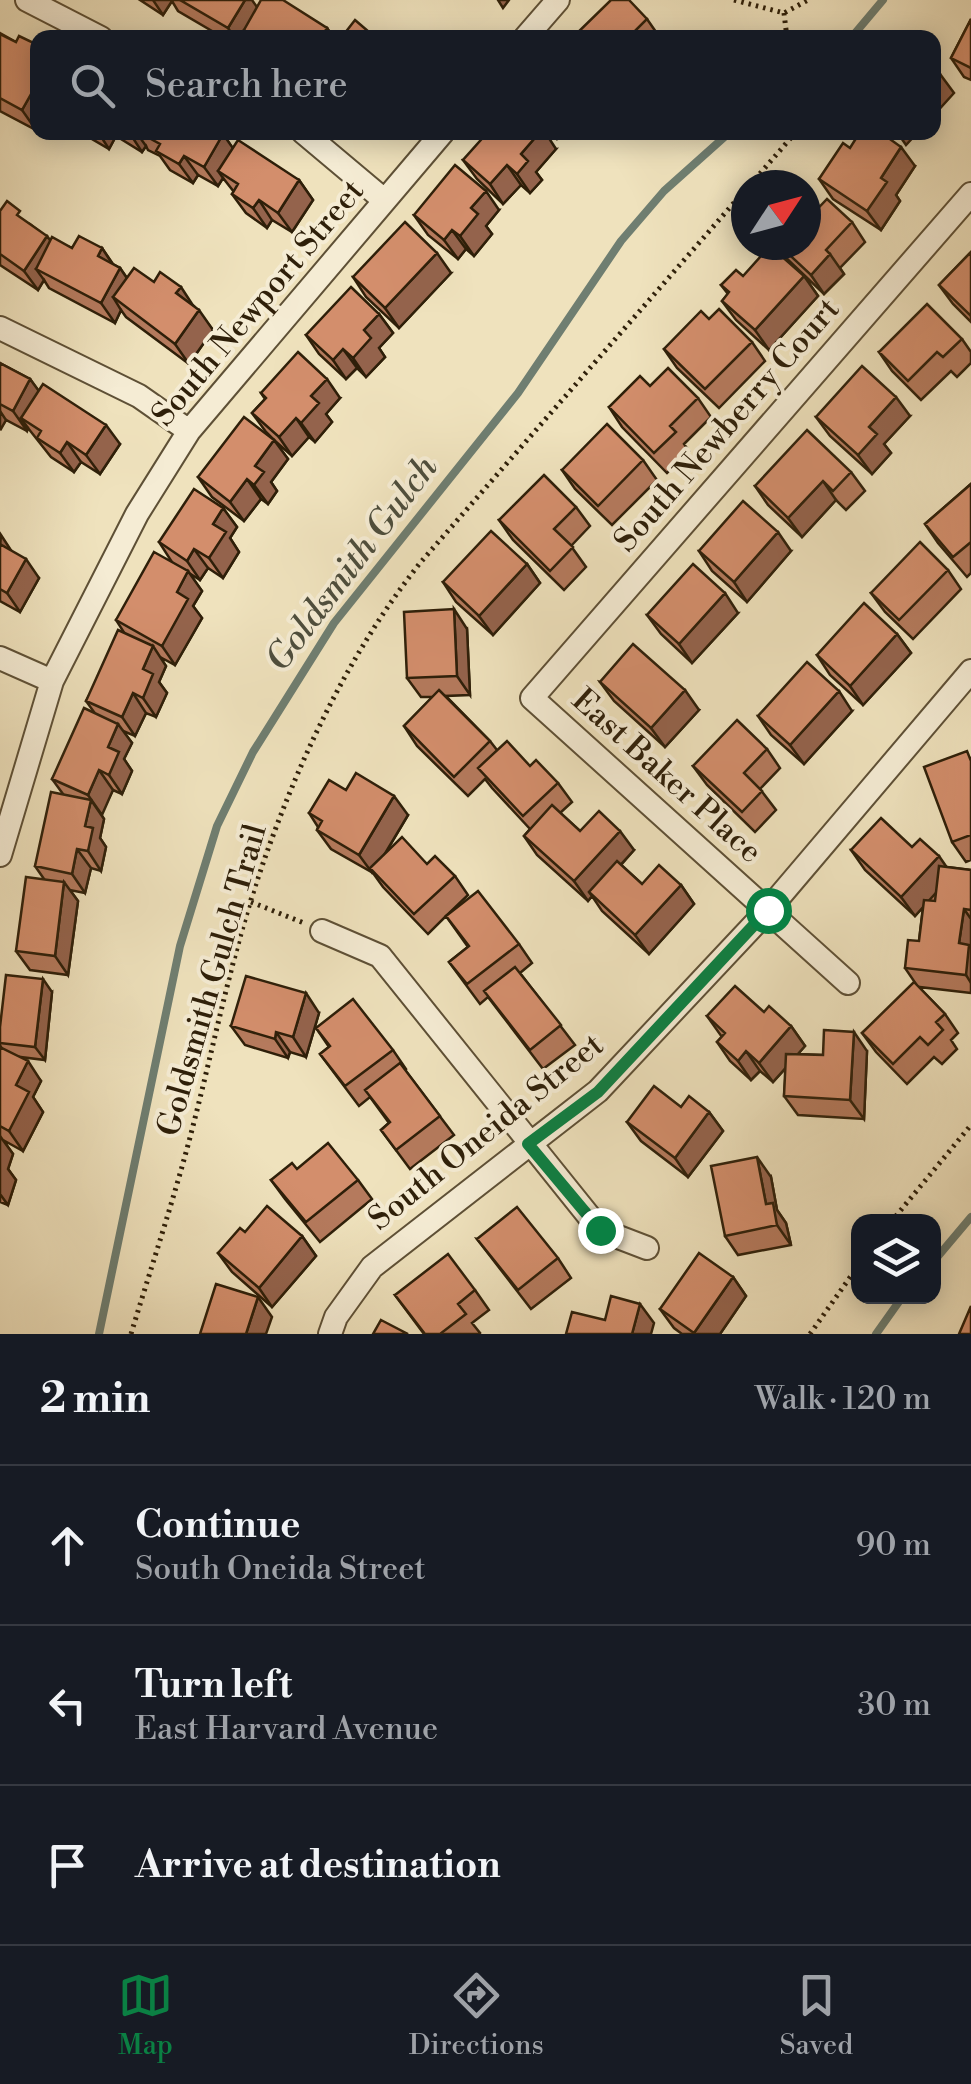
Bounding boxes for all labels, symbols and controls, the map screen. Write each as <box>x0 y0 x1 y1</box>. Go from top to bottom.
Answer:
search box <box>30 30 941 140</box>
icon: search <box>65 58 120 113</box>
text: Search here <box>145 62 348 109</box>
north arrow <box>731 170 821 260</box>
street label: South Newport Street <box>143 172 373 434</box>
street label: South Newberry Court <box>606 290 848 560</box>
water label: Goldsmith Gulch <box>257 447 447 680</box>
street label: East Baker Place <box>564 680 770 872</box>
street label: Goldsmith Gulch Trail <box>148 819 276 1141</box>
route start <box>746 888 792 934</box>
street label: South Oneida Street <box>360 1025 612 1239</box>
route end <box>578 1208 624 1254</box>
map controls <box>851 1214 941 1304</box>
button: layers <box>851 1214 941 1304</box>
text: 2 min <box>40 1373 150 1426</box>
text: Walk · 120 m <box>755 1379 931 1419</box>
text: Continue <box>135 1502 300 1549</box>
icon: ahead <box>40 1518 95 1573</box>
text: 90 m <box>856 1525 931 1565</box>
text: South Oneida Street <box>135 1549 426 1589</box>
text: Turn left <box>135 1662 292 1709</box>
icon: left <box>40 1678 95 1733</box>
text: 30 m <box>857 1685 931 1725</box>
text: East Harvard Avenue <box>135 1709 438 1749</box>
icon: arrive <box>40 1838 95 1893</box>
text: Arrive at destination <box>135 1842 501 1889</box>
tab: Map <box>118 1968 173 2063</box>
tab: Directions <box>409 1968 544 2063</box>
tab: Saved <box>780 1968 853 2063</box>

